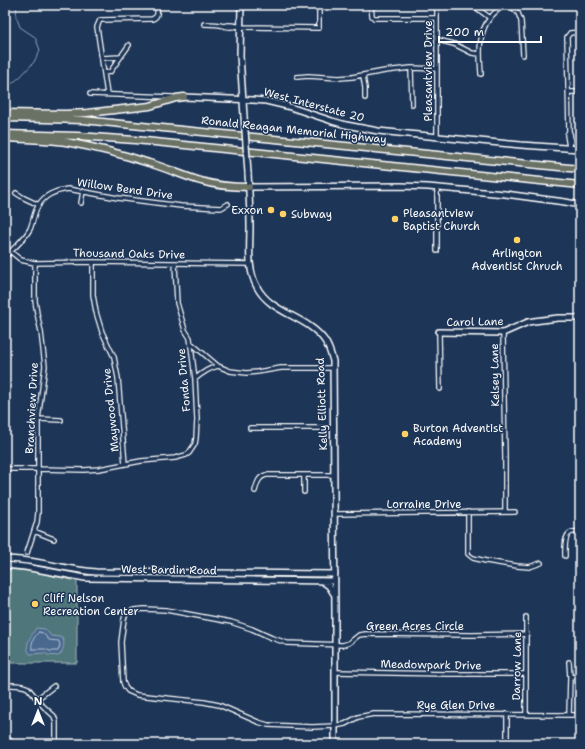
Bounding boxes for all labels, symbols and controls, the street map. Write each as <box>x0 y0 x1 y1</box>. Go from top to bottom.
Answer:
scale bar <box>439 18 541 44</box>
street label: Pleasantview Drive <box>421 20 436 122</box>
text: 200 m <box>445 24 484 40</box>
street label: West Interstate 20 <box>262 84 366 126</box>
street label: Ronald Reagan Memorial Highway <box>201 113 387 147</box>
street label: Willow Bend Drive <box>76 175 174 203</box>
place label: Exxon <box>231 203 263 218</box>
marker: Exxon <box>266 205 276 215</box>
place label: Pleasantview Baptist Church <box>403 206 480 234</box>
place label: Subway <box>291 207 332 222</box>
marker: Subway <box>278 209 288 219</box>
marker: Pleasantview Baptist Church <box>390 214 400 224</box>
marker: Arlington Adventist Chruch <box>512 235 522 245</box>
street label: Thousand Oaks Drive <box>73 246 185 262</box>
place label: Arlington Adventist Chruch <box>471 246 563 274</box>
street label: Carol Lane <box>446 314 504 330</box>
street label: Kelsey Lane <box>487 343 503 407</box>
street label: Fonda Drive <box>174 348 194 412</box>
street label: Kelly Elliott Road <box>313 357 331 451</box>
street label: Branchview Drive <box>22 362 42 454</box>
street label: Maywood Drive <box>99 367 123 453</box>
place label: Burton Adventist Academy <box>413 421 503 449</box>
marker: Burton Adventist Academy <box>400 429 410 439</box>
street label: Lorraine Drive <box>386 497 462 512</box>
street label: West Bardin Road <box>121 562 217 578</box>
place label: Cliff Nelson Recreation Center <box>43 591 139 619</box>
marker: Cliff Nelson Recreation Center <box>30 599 40 609</box>
street label: Green Acres Circle <box>366 619 464 634</box>
street label: Darrow Lane <box>509 631 525 701</box>
street label: Meadowpark Drive <box>380 657 482 673</box>
north arrow <box>18 691 58 731</box>
text: N <box>34 694 43 709</box>
street label: Rye Glen Drive <box>417 698 495 713</box>

